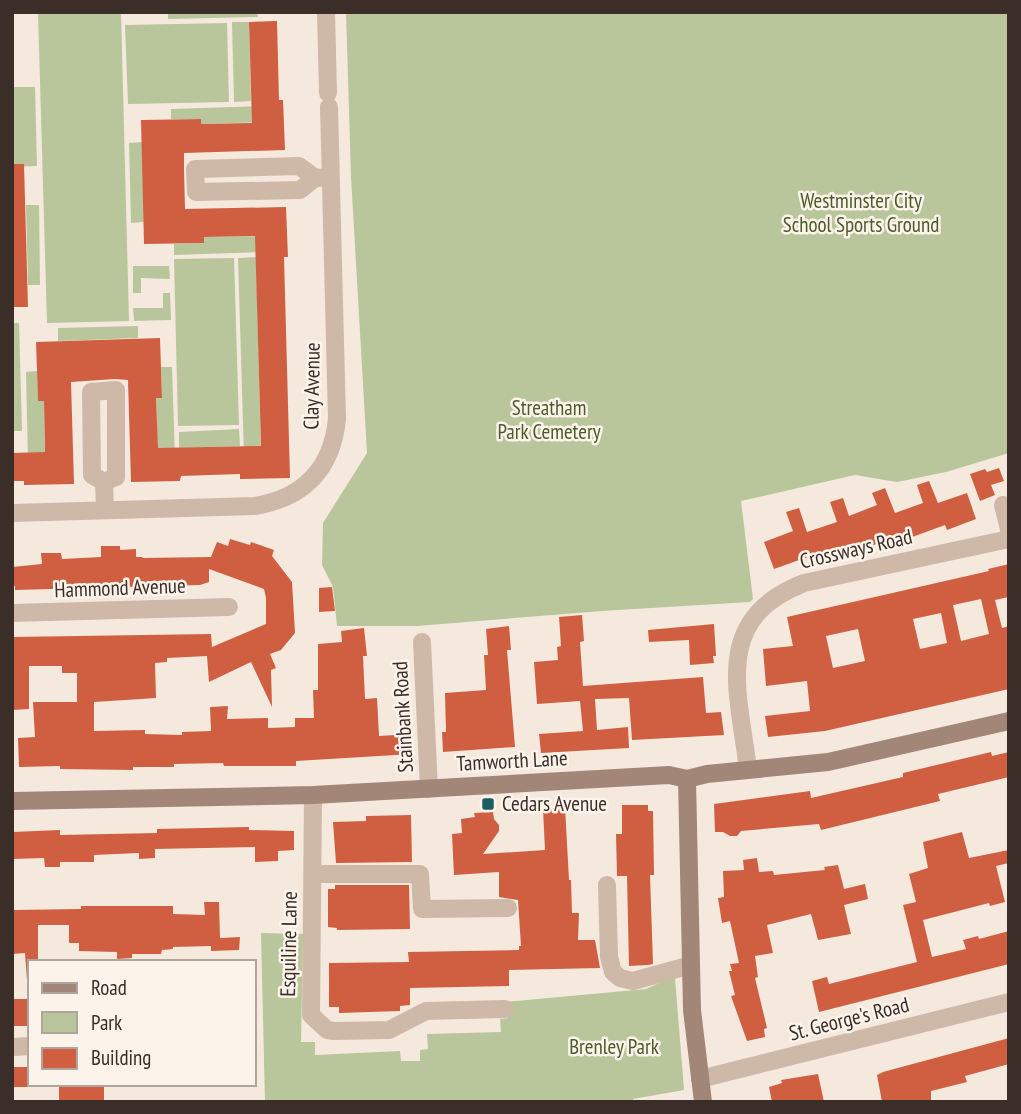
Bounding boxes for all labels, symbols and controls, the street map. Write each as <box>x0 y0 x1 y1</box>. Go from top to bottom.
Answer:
park label: Westminster City School Sports Ground <box>783 187 939 238</box>
street label: Clay Avenue <box>297 342 326 430</box>
park label: Streatham Park Cemetery <box>497 394 601 445</box>
street label: Crossways Road <box>797 522 915 575</box>
street label: Hammond Avenue <box>54 572 186 603</box>
street label: Stainbank Road <box>386 661 419 773</box>
street label: Tamworth Lane <box>456 744 568 777</box>
place label: Cedars Avenue <box>502 790 607 817</box>
marker: Cedars Avenue <box>480 796 496 812</box>
street label: Esquiline Lane <box>274 891 303 997</box>
legend <box>28 960 256 1086</box>
text: Road <box>91 974 127 1001</box>
street label: St. George's Road <box>786 991 912 1046</box>
text: Park <box>91 1009 122 1036</box>
park label: Brenley Park <box>569 1033 659 1060</box>
text: Building <box>91 1044 151 1071</box>

